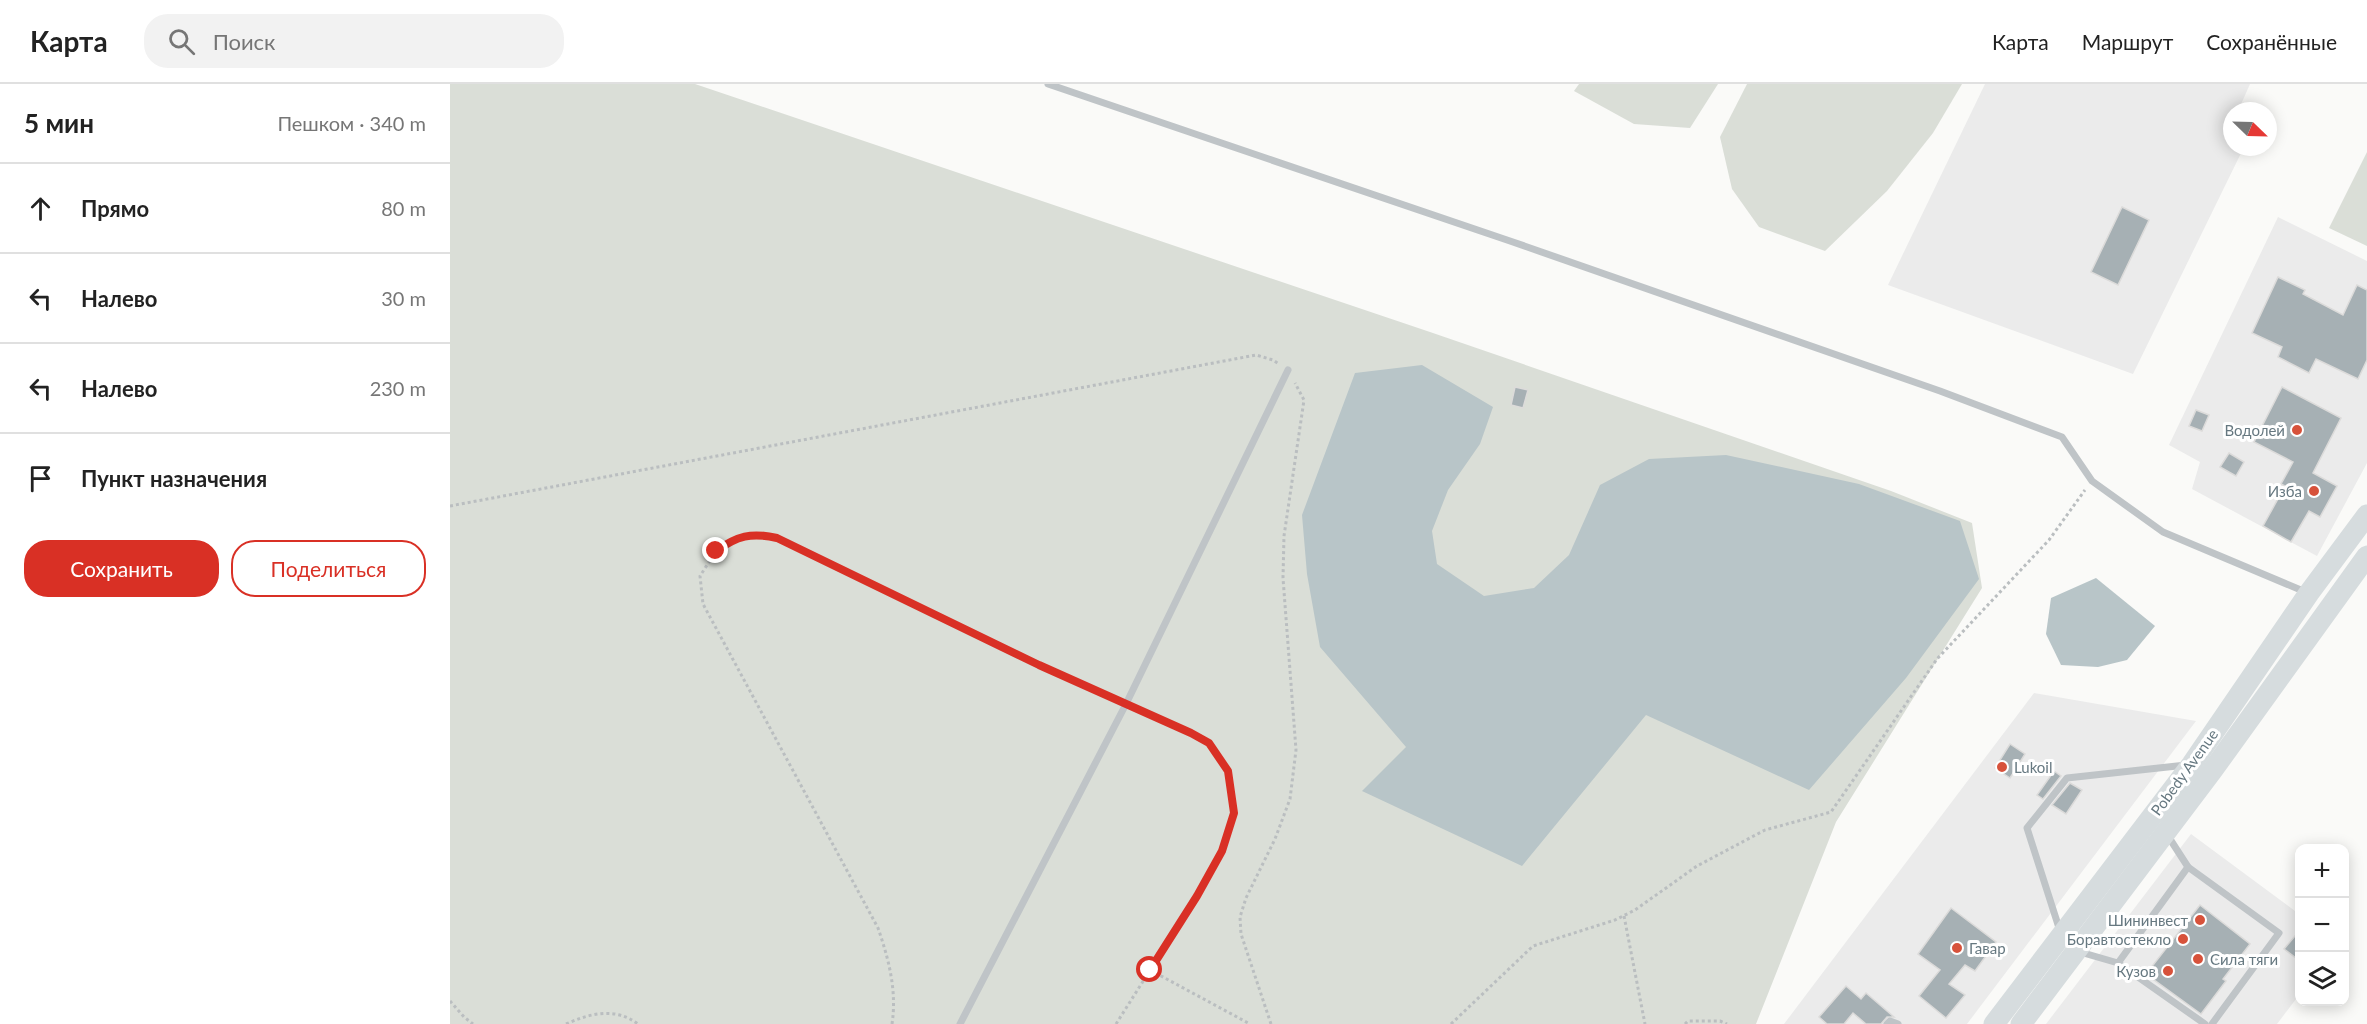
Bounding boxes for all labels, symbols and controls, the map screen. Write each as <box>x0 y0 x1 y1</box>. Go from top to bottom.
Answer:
search box <box>144 14 564 68</box>
text: Карта <box>30 24 108 58</box>
icon: search <box>165 25 198 58</box>
text: Поиск <box>213 28 276 55</box>
text: Карта <box>1992 29 2049 54</box>
text: Маршрут <box>2082 29 2173 54</box>
text: Сохранённые <box>2206 29 2337 54</box>
north arrow <box>2223 102 2277 156</box>
text: 5 мин <box>24 107 94 139</box>
text: Пешком · 340 m <box>277 111 426 135</box>
icon: ahead <box>24 192 57 225</box>
text: Прямо <box>81 195 149 222</box>
text: 80 m <box>381 196 426 220</box>
icon: left <box>24 282 57 315</box>
text: Налево <box>81 285 157 312</box>
text: 30 m <box>381 286 426 310</box>
icon: left <box>24 372 57 405</box>
text: Налево <box>81 375 157 402</box>
text: 230 m <box>370 376 426 400</box>
place label: Водолей <box>2224 421 2285 439</box>
marker: Водолей <box>2290 423 2304 437</box>
icon: arrive <box>24 462 57 495</box>
text: Пункт назначения <box>81 465 267 492</box>
place label: Изба <box>2268 482 2302 500</box>
marker: Изба <box>2307 484 2321 498</box>
route end <box>702 537 728 563</box>
button: Сохранить <box>24 540 219 597</box>
button: Поделиться <box>231 540 426 597</box>
street label: Pobedy Avenue <box>2147 725 2221 819</box>
place label: Lukoil <box>2014 758 2052 776</box>
marker: Lukoil <box>1995 760 2009 774</box>
map controls <box>2295 844 2349 1006</box>
button: + <box>2295 844 2349 898</box>
button: − <box>2295 898 2349 952</box>
place label: Шининвест <box>2108 911 2188 929</box>
marker: Шининвест <box>2193 913 2207 927</box>
place label: Боравтостекло <box>2067 930 2171 948</box>
marker: Боравтостекло <box>2176 932 2190 946</box>
place label: Гавар <box>1969 939 2006 957</box>
marker: Гавар <box>1950 941 1964 955</box>
place label: Сила тяги <box>2210 950 2278 968</box>
marker: Сила тяги <box>2191 952 2205 966</box>
button: layers <box>2295 952 2349 1006</box>
route start <box>1136 956 1162 982</box>
place label: Кузов <box>2116 962 2156 980</box>
marker: Кузов <box>2161 964 2175 978</box>

